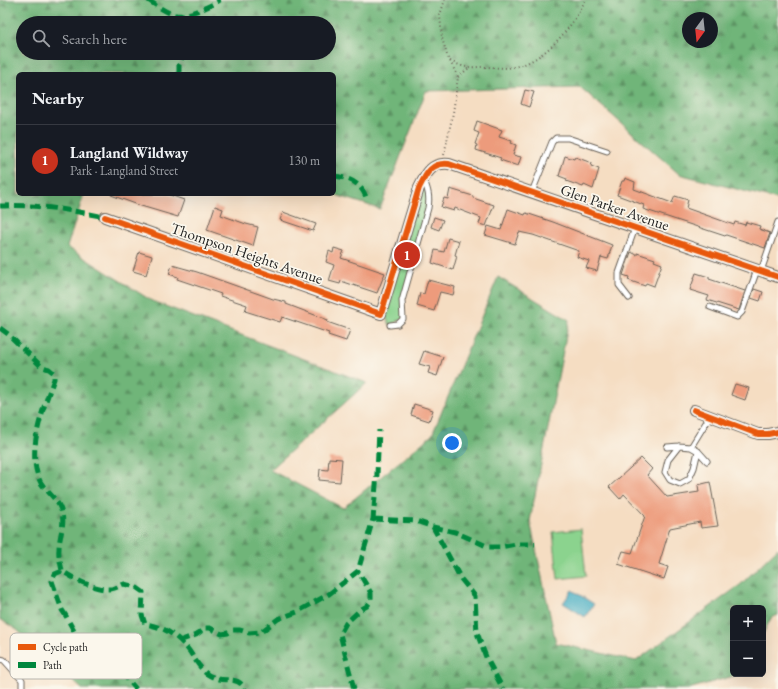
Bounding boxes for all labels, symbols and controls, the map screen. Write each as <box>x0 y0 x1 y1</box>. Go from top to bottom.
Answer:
north arrow <box>682 12 718 48</box>
search box <box>16 16 336 60</box>
icon: search <box>30 27 52 49</box>
text: Search here <box>62 29 127 48</box>
text: Nearby <box>32 87 84 109</box>
text: Langland Wildway <box>70 143 188 162</box>
text: 1 <box>42 152 48 169</box>
text: 130 m <box>289 152 320 169</box>
text: Park · Langland Street <box>70 162 178 179</box>
street label: Glen Parker Avenue <box>558 179 672 235</box>
street label: Thompson Heights Avenue <box>169 218 326 288</box>
pin: 1 <box>394 240 420 270</box>
your location <box>442 433 462 453</box>
map controls <box>730 605 766 677</box>
button: + <box>730 605 766 641</box>
legend <box>10 633 142 679</box>
text: Cycle path <box>43 640 88 654</box>
button: − <box>730 641 766 677</box>
text: Path <box>43 658 62 672</box>

